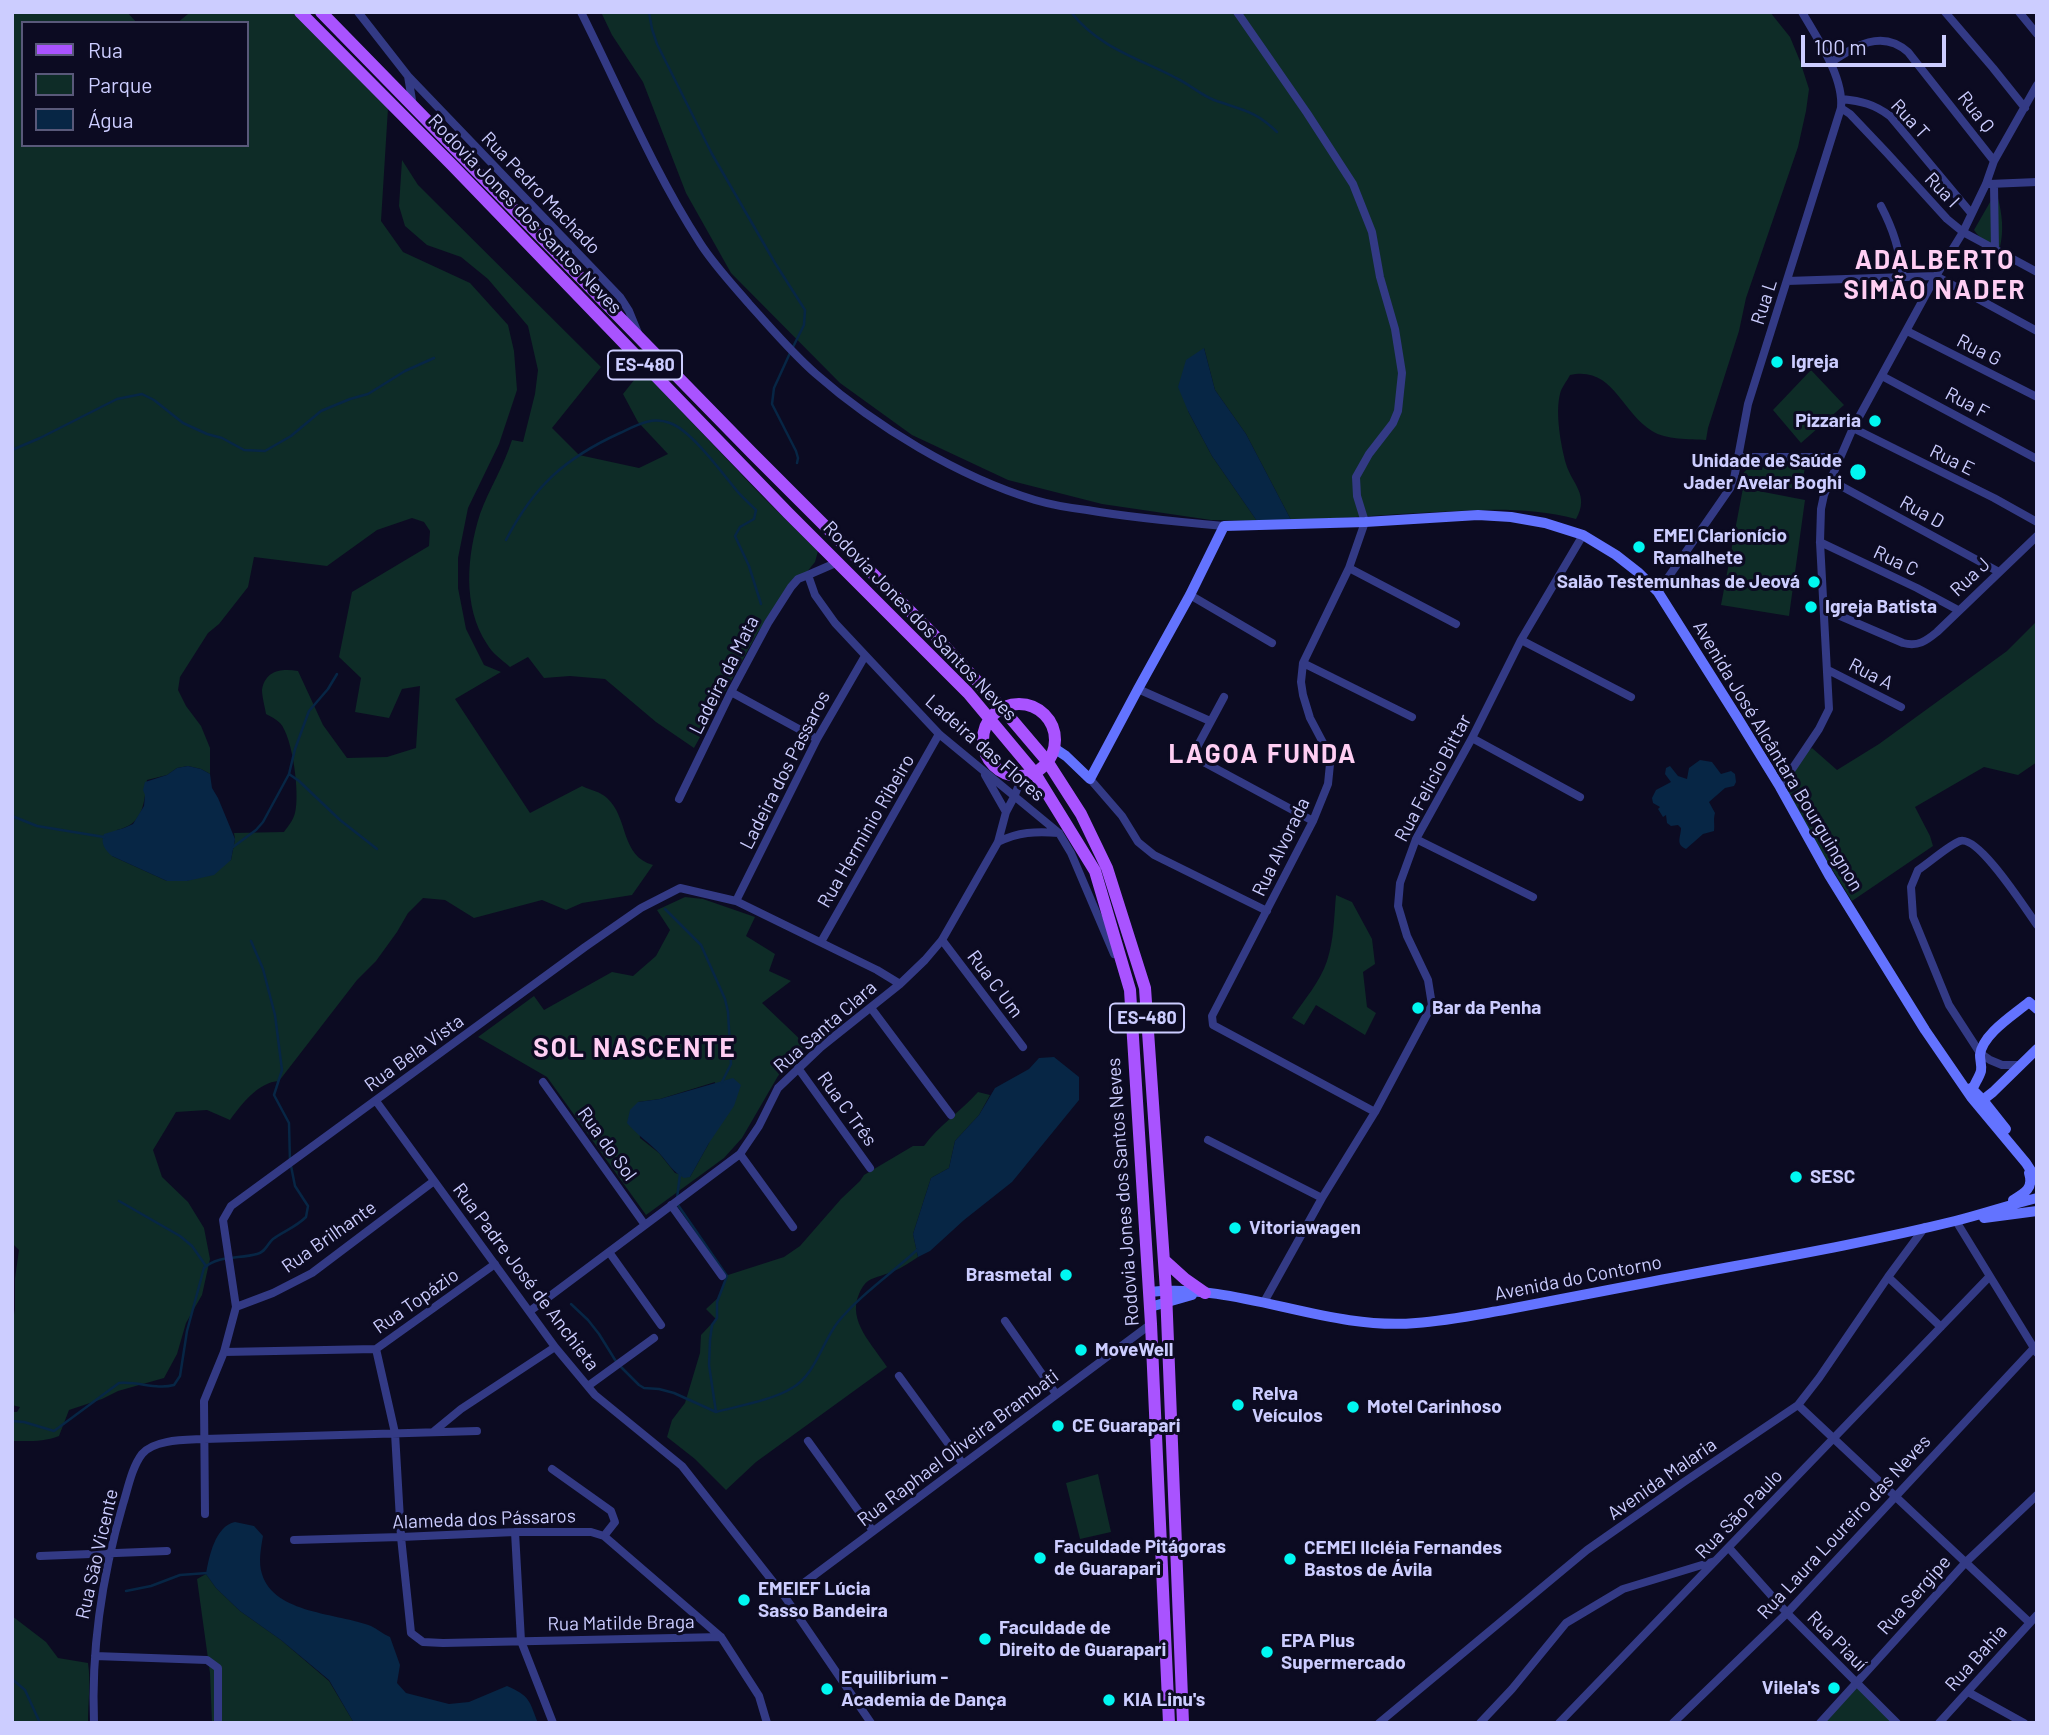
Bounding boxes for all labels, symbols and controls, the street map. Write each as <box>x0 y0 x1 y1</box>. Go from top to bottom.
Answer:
legend <box>21 21 248 147</box>
scale bar <box>1804 21 1949 65</box>
text: 100 m <box>1814 34 1867 59</box>
text: Rua <box>88 37 123 62</box>
text: Parque <box>88 72 153 97</box>
street label: Rua Q <box>1953 87 1999 137</box>
street label: Rua T <box>1886 94 1934 144</box>
text: Água <box>88 107 134 132</box>
street label: Rodovia Jones dos Santos Neves <box>423 109 627 319</box>
street label: Rua Pedro Machado <box>477 127 605 259</box>
street label: Rua I <box>1920 168 1964 212</box>
district label: ADALBERTO SIMÃO NADER <box>1845 244 2025 306</box>
street label: Rua L <box>1746 277 1782 327</box>
street label: Rua G <box>1953 329 2005 371</box>
road number: ES-480 <box>608 351 682 380</box>
place label: Igreja <box>1791 351 1839 373</box>
marker: Igreja <box>1769 354 1785 370</box>
street label: Rua F <box>1941 382 1993 424</box>
place label: Pizzaria <box>1795 410 1861 432</box>
marker: Pizzaria <box>1867 413 1883 429</box>
street label: Rua E <box>1926 439 1978 481</box>
place label: Unidade de Saúde Jader Avelar Boghi <box>1683 450 1842 494</box>
marker: Unidade de Saúde Jader Avelar Boghi <box>1848 462 1868 482</box>
street label: Rua D <box>1896 491 1948 533</box>
street label: Rodovia Jones dos Santos Neves <box>818 516 1022 726</box>
place label: EMEI Clarionício Ramalhete <box>1653 525 1787 569</box>
marker: EMEI Clarionício Ramalhete <box>1631 539 1647 555</box>
street label: Rua C <box>1870 541 1922 581</box>
street label: Rua J <box>1945 553 1995 601</box>
place label: Salão Testemunhas de Jeová <box>1557 571 1800 593</box>
marker: Salão Testemunhas de Jeová <box>1806 574 1822 590</box>
place label: Igreja Batista <box>1825 596 1937 618</box>
marker: Igreja Batista <box>1803 599 1819 615</box>
street label: Ladeira da Mata <box>684 612 764 738</box>
street label: Avenida José Alcântara Bourguingnon <box>1688 617 1868 895</box>
street label: Rua A <box>1845 653 1897 695</box>
street label: Ladeira dos Passaros <box>735 687 835 853</box>
street label: Ladeira das Flores <box>921 690 1049 806</box>
street label: Rua Felicio Bittar <box>1390 710 1476 846</box>
district label: LAGOA FUNDA <box>1170 738 1356 770</box>
street label: Rua Herminio Ribeiro <box>813 750 919 912</box>
street label: Rua Alvorada <box>1247 794 1315 900</box>
street label: Rua C Um <box>962 946 1028 1022</box>
street label: Rua Santa Clara <box>769 976 881 1078</box>
place label: Bar da Penha <box>1432 997 1541 1019</box>
marker: Bar da Penha <box>1410 1000 1426 1016</box>
road number: ES-480 <box>1110 1003 1184 1032</box>
street label: Rua Bela Vista <box>360 1009 468 1097</box>
district label: SOL NASCENTE <box>535 1032 735 1064</box>
street label: Rodovia Jones dos Santos Neves <box>1102 1057 1144 1327</box>
street label: Rua C Três <box>812 1067 882 1151</box>
street label: Rua do Sol <box>573 1103 641 1185</box>
place label: SESC <box>1810 1166 1855 1188</box>
marker: SESC <box>1788 1169 1804 1185</box>
street label: Rua Padre José de Anchieta <box>448 1179 604 1375</box>
street label: Rua Brilhante <box>277 1196 381 1278</box>
place label: Vitoriawagen <box>1249 1217 1361 1239</box>
marker: Vitoriawagen <box>1227 1220 1243 1236</box>
street label: Avenida do Contorno <box>1492 1251 1664 1305</box>
street label: Rua Topázio <box>369 1263 463 1339</box>
place label: Brasmetal <box>966 1264 1052 1286</box>
marker: Brasmetal <box>1058 1267 1074 1283</box>
place label: MoveWell <box>1095 1339 1173 1361</box>
marker: MoveWell <box>1073 1342 1089 1358</box>
street label: Rua Raphael Oliveira Brambati <box>853 1365 1063 1531</box>
place label: Relva Veículos <box>1252 1383 1323 1427</box>
place label: Motel Carinhoso <box>1367 1396 1502 1418</box>
marker: Relva Veículos <box>1230 1397 1246 1413</box>
marker: Motel Carinhoso <box>1345 1399 1361 1415</box>
place label: CE Guarapari <box>1072 1415 1181 1437</box>
marker: CE Guarapari <box>1050 1418 1066 1434</box>
street label: Rua Laura Loureiro das Neves <box>1752 1430 1936 1624</box>
street label: Avenida Malaria <box>1603 1433 1721 1525</box>
street label: Rua São Paulo <box>1691 1464 1787 1564</box>
street label: Rua São Vicente <box>71 1487 123 1621</box>
street label: Alameda dos Pássaros <box>392 1504 576 1534</box>
place label: Faculdade Pitágoras de Guarapari <box>1054 1536 1226 1580</box>
place label: CEMEI Ilcléia Fernandes Bastos de Ávila <box>1304 1537 1502 1581</box>
marker: Faculdade Pitágoras de Guarapari <box>1032 1550 1048 1566</box>
marker: CEMEI Ilcléia Fernandes Bastos de Ávila <box>1282 1551 1298 1567</box>
street label: Rua Sergipe <box>1872 1551 1956 1639</box>
place label: EMEIEF Lúcia Sasso Bandeira <box>758 1578 888 1622</box>
marker: EMEIEF Lúcia Sasso Bandeira <box>736 1592 752 1608</box>
street label: Rua Piauí <box>1802 1606 1872 1676</box>
street label: Rua Matilde Braga <box>547 1610 695 1636</box>
place label: Faculdade de Direito de Guarapari <box>999 1617 1166 1661</box>
street label: Rua Bahia <box>1940 1620 2012 1696</box>
place label: EPA Plus Supermercado <box>1281 1630 1406 1674</box>
marker: Faculdade de Direito de Guarapari <box>977 1631 993 1647</box>
marker: EPA Plus Supermercado <box>1259 1644 1275 1660</box>
place label: Equilibrium - Academia de Dança <box>841 1667 1007 1711</box>
place label: Vilela's <box>1762 1677 1820 1699</box>
marker: Vilela's <box>1826 1680 1842 1696</box>
marker: Equilibrium - Academia de Dança <box>819 1681 835 1697</box>
place label: KIA Linu's <box>1123 1689 1205 1711</box>
marker: KIA Linu's <box>1101 1692 1117 1708</box>

